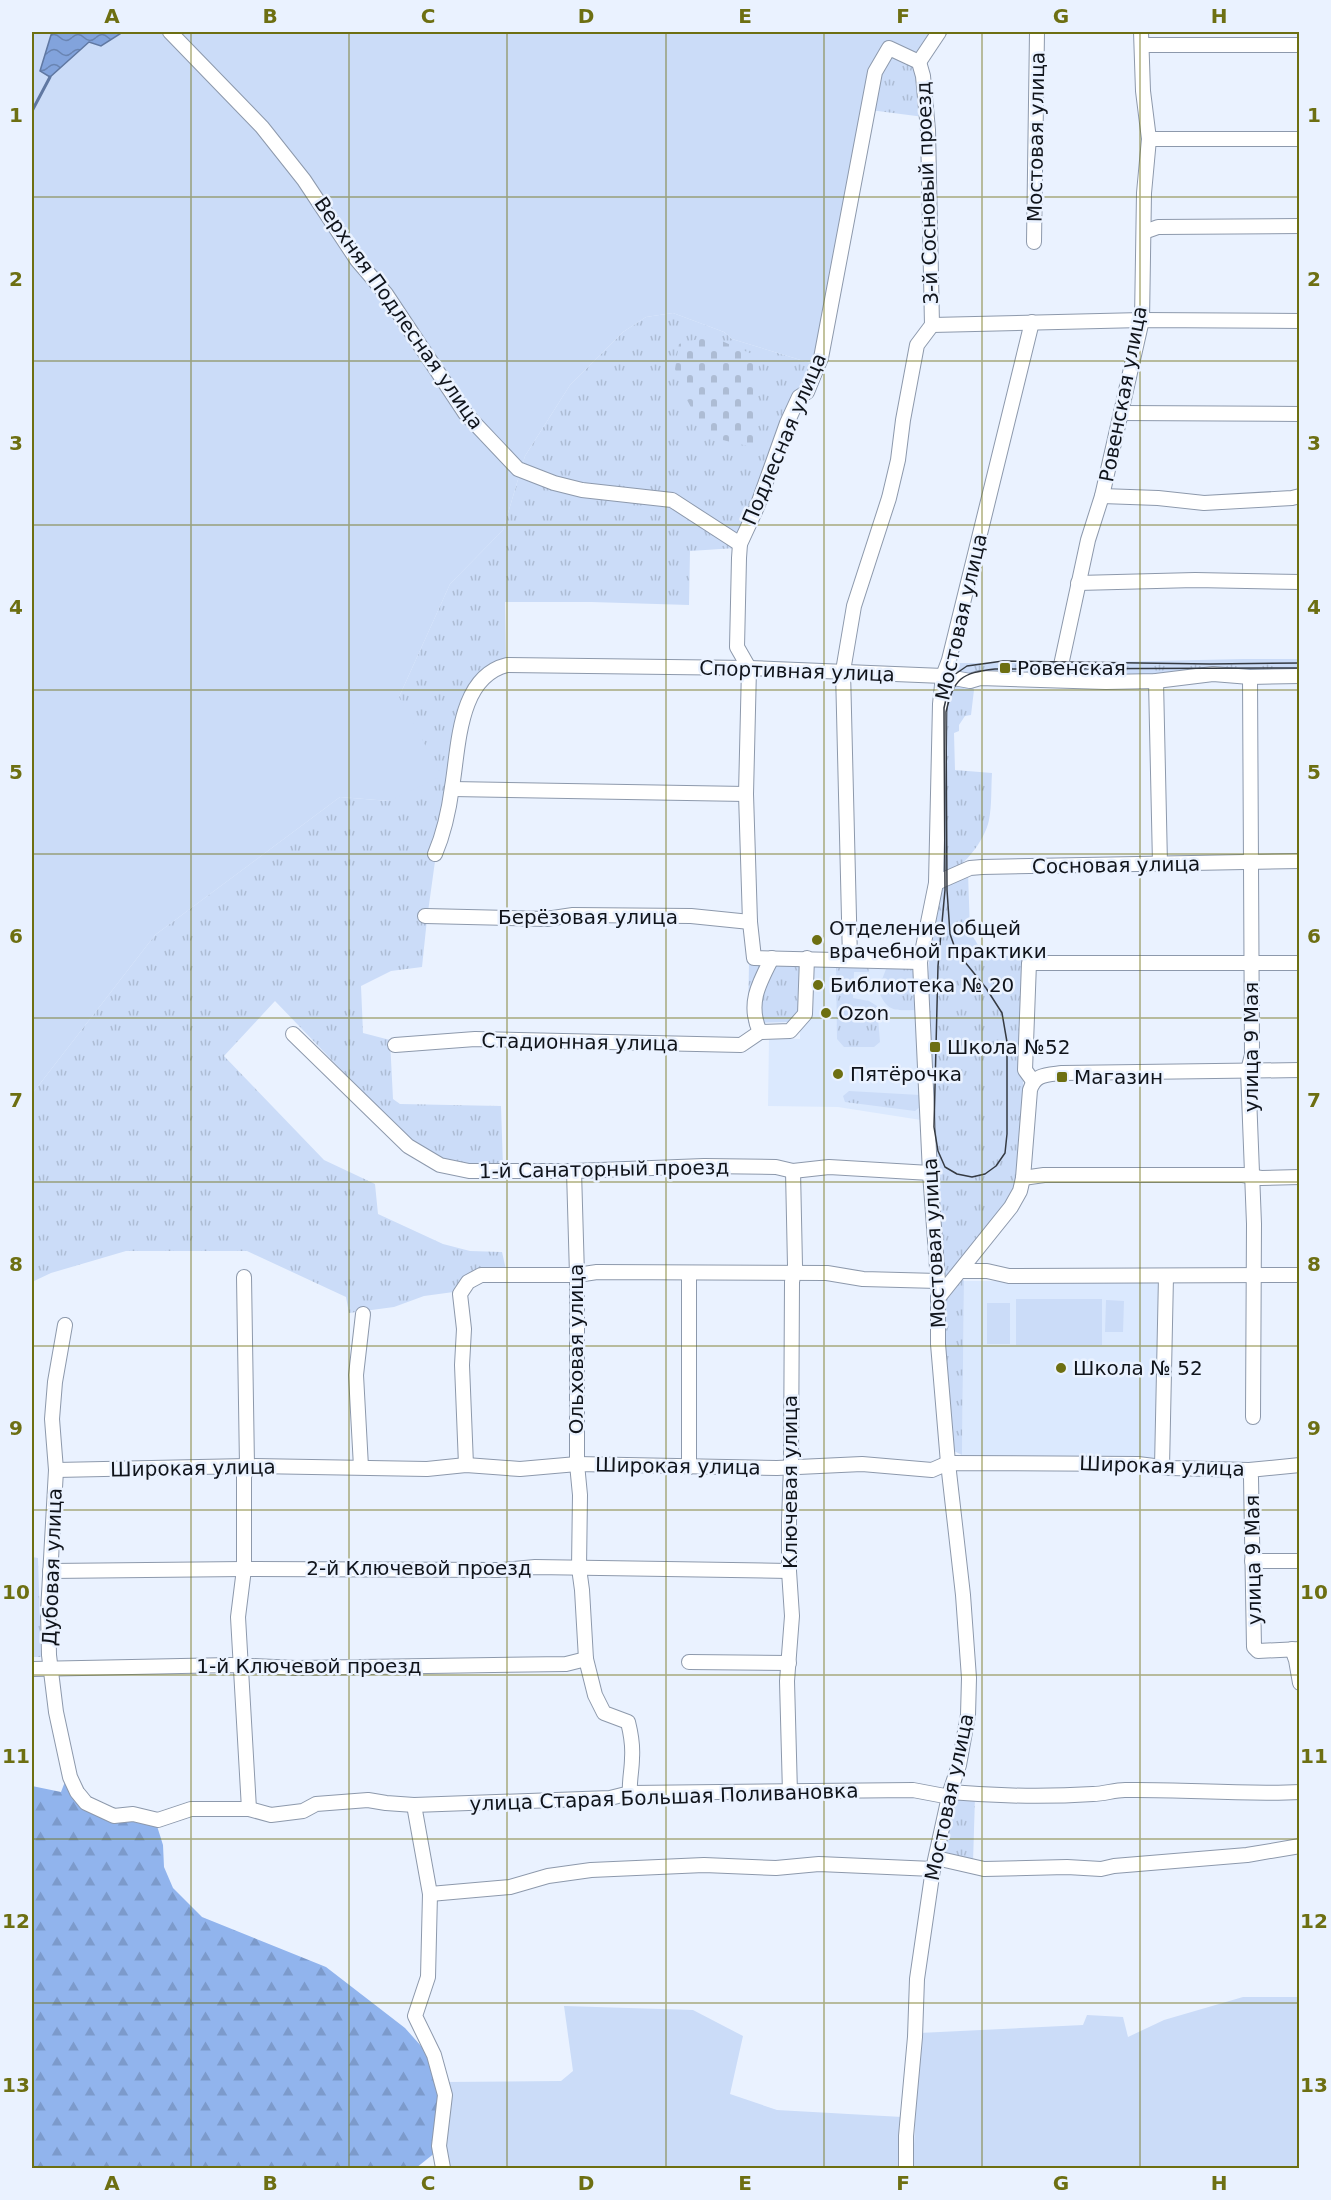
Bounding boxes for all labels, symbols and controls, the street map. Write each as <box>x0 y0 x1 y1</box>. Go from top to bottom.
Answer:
text: A <box>104 4 120 28</box>
text: B <box>262 4 278 28</box>
text: C <box>421 4 435 28</box>
text: D <box>578 4 594 28</box>
text: E <box>738 4 752 28</box>
text: F <box>896 4 910 28</box>
text: G <box>1053 4 1069 28</box>
text: H <box>1211 4 1227 28</box>
street label: Мостовая улица <box>1023 52 1049 222</box>
street label: 3-й Сосновый проезд <box>911 81 943 305</box>
text: 1 <box>9 103 23 127</box>
text: 1 <box>1307 103 1321 127</box>
street label: Верхняя Подлесная улица <box>309 192 489 434</box>
text: 2 <box>9 267 23 291</box>
text: 2 <box>1307 267 1321 291</box>
street label: Ровенская улица <box>1094 304 1152 484</box>
street label: Подлесная улица <box>737 349 831 529</box>
text: 3 <box>9 431 23 455</box>
text: 3 <box>1307 431 1321 455</box>
street label: Мостовая улица <box>930 531 992 703</box>
text: 4 <box>9 595 23 619</box>
text: 4 <box>1307 595 1321 619</box>
street label: Спортивная улица <box>699 656 895 686</box>
place label: Ровенская <box>1017 656 1126 680</box>
marker: Ровенская <box>998 661 1012 675</box>
text: 5 <box>9 760 23 784</box>
text: 5 <box>1307 760 1321 784</box>
street label: Сосновая улица <box>1032 852 1200 878</box>
street label: Берёзовая улица <box>498 905 678 929</box>
place label: Отделение общей врачебной практики <box>829 916 1047 963</box>
text: 6 <box>9 924 23 948</box>
text: 6 <box>1307 924 1321 948</box>
marker: Отделение общей врачебной практики <box>810 933 824 947</box>
place label: Библиотека № 20 <box>830 973 1014 997</box>
marker: Библиотека № 20 <box>811 978 825 992</box>
street label: улица 9 Мая <box>1239 982 1263 1112</box>
place label: Ozon <box>838 1001 889 1025</box>
marker: Ozon <box>819 1006 833 1020</box>
street label: Стадионная улица <box>481 1028 679 1056</box>
place label: Школа №52 <box>947 1035 1070 1059</box>
marker: Школа №52 <box>928 1040 942 1054</box>
place label: Пятёрочка <box>850 1062 962 1086</box>
place label: Магазин <box>1074 1065 1163 1089</box>
marker: Пятёрочка <box>831 1067 845 1081</box>
marker: Магазин <box>1055 1070 1069 1084</box>
text: 7 <box>9 1088 23 1112</box>
text: 7 <box>1307 1088 1321 1112</box>
street label: 1-й Санаторный проезд <box>479 1155 729 1183</box>
street label: Мостовая улица <box>918 1157 950 1329</box>
text: 8 <box>9 1252 23 1276</box>
text: 8 <box>1307 1252 1321 1276</box>
street label: Ольховая улица <box>564 1264 588 1434</box>
place label: Школа № 52 <box>1073 1356 1203 1380</box>
marker: Школа № 52 <box>1054 1361 1068 1375</box>
street label: Ключевая улица <box>778 1395 802 1569</box>
text: 9 <box>9 1416 23 1440</box>
text: 9 <box>1307 1416 1321 1440</box>
street label: Широкая улица <box>1079 1451 1245 1481</box>
street label: Широкая улица <box>595 1453 761 1479</box>
street label: Широкая улица <box>110 1455 276 1481</box>
street label: Дубовая улица <box>37 1488 67 1646</box>
street label: улица 9 Мая <box>1240 1495 1266 1625</box>
street label: 2-й Ключевой проезд <box>306 1556 532 1580</box>
text: 10 <box>2 1580 30 1604</box>
text: 10 <box>1300 1580 1328 1604</box>
street label: 1-й Ключевой проезд <box>196 1654 422 1678</box>
street label: Мостовая улица <box>920 1711 978 1883</box>
text: 11 <box>2 1744 30 1768</box>
text: 11 <box>1300 1744 1328 1768</box>
street label: улица Старая Большая Поливановка <box>469 1778 859 1816</box>
text: 12 <box>2 1909 30 1933</box>
text: 12 <box>1300 1909 1328 1933</box>
text: 13 <box>2 2073 30 2097</box>
text: 13 <box>1300 2073 1328 2097</box>
text: A <box>104 2171 120 2195</box>
text: B <box>262 2171 278 2195</box>
text: C <box>421 2171 435 2195</box>
text: D <box>578 2171 594 2195</box>
text: E <box>738 2171 752 2195</box>
text: F <box>896 2171 910 2195</box>
text: G <box>1053 2171 1069 2195</box>
text: H <box>1211 2171 1227 2195</box>

